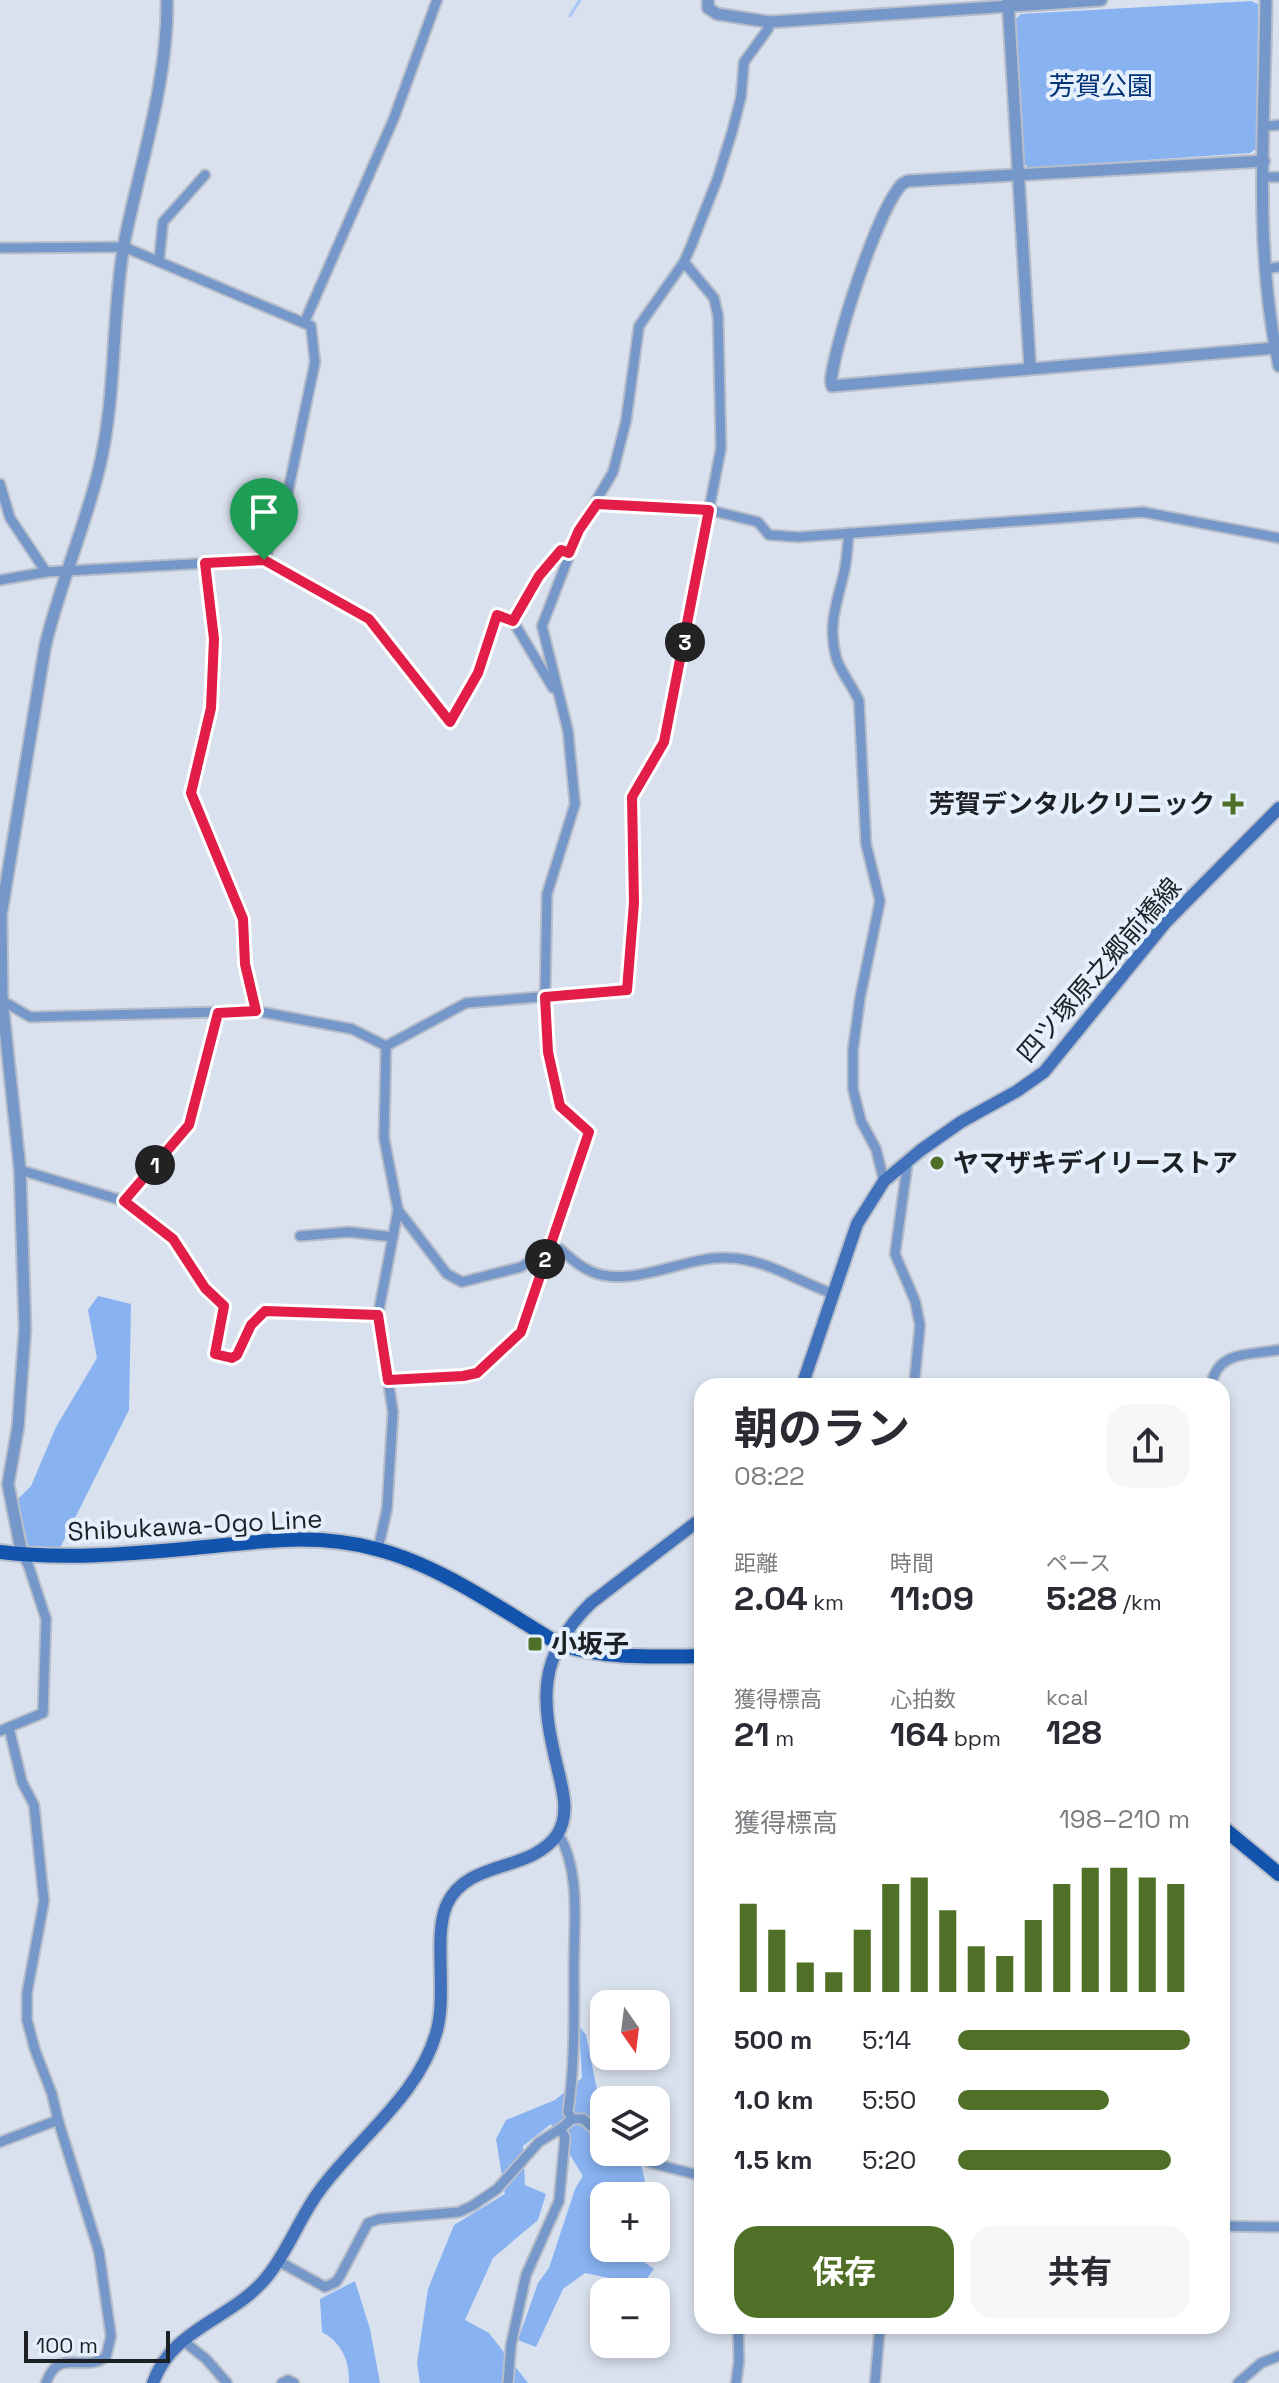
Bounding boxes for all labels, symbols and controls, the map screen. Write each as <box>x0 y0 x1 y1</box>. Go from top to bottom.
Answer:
park label: 芳賀公園 <box>1049 69 1153 103</box>
pin <box>230 478 298 560</box>
icon: arrive <box>242 490 286 534</box>
pin: 3 <box>665 622 705 662</box>
text: 3 <box>678 628 692 656</box>
place label: 芳賀デンタルクリニック <box>929 787 1215 821</box>
marker: 芳賀デンタルクリニック <box>1222 793 1244 815</box>
street label: 四ツ塚原之郷前橋線 <box>1009 871 1189 1069</box>
pin: 1 <box>135 1145 175 1185</box>
place label: ヤマザキデイリーストア <box>953 1146 1238 1180</box>
text: 1 <box>150 1151 160 1179</box>
marker: ヤマザキデイリーストア <box>928 1154 946 1172</box>
pin: 2 <box>525 1239 565 1279</box>
text: 2 <box>538 1245 552 1273</box>
text: 朝のラン <box>734 1401 910 1457</box>
button: share <box>1106 1404 1190 1488</box>
text: 08:22 <box>734 1459 805 1493</box>
street label: Shibukawa-Ogo Line <box>67 1501 323 1549</box>
text: 距離 <box>734 1549 778 1577</box>
text: 時間 <box>890 1549 934 1577</box>
text: ペース <box>1046 1549 1111 1577</box>
text: 2.04 <box>734 1577 808 1620</box>
text: 11:09 <box>890 1577 974 1620</box>
text: 5:28 <box>1046 1577 1117 1620</box>
text: km <box>808 1588 844 1616</box>
text: /km <box>1117 1588 1162 1616</box>
place label: 小坂子 <box>551 1627 629 1661</box>
marker: 小坂子 <box>526 1635 544 1653</box>
text: kcal <box>1046 1683 1088 1711</box>
text: 獲得標高 <box>734 1685 822 1713</box>
text: 心拍数 <box>890 1685 956 1713</box>
text: 128 <box>1046 1711 1102 1754</box>
text: 21 <box>734 1713 770 1756</box>
text: 164 <box>890 1713 948 1756</box>
text: m <box>770 1724 794 1752</box>
text: bpm <box>948 1724 1001 1752</box>
text: 198–210 m <box>1059 1802 1190 1836</box>
text: 獲得標高 <box>734 1806 838 1840</box>
north arrow <box>590 1990 670 2070</box>
map controls <box>590 1990 670 2358</box>
text: 500 m <box>734 2023 812 2057</box>
text: 5:14 <box>862 2023 911 2057</box>
text: 1.0 km <box>734 2083 814 2117</box>
text: 5:50 <box>862 2083 916 2117</box>
button: layers <box>590 2086 670 2166</box>
text: 1.5 km <box>734 2143 813 2177</box>
text: 5:20 <box>862 2143 917 2177</box>
button: + <box>590 2182 670 2262</box>
button: 保存 <box>734 2226 954 2318</box>
button: 共有 <box>970 2226 1190 2318</box>
button: − <box>590 2278 670 2358</box>
scale bar <box>24 2327 170 2363</box>
text: 100 m <box>36 2331 98 2359</box>

